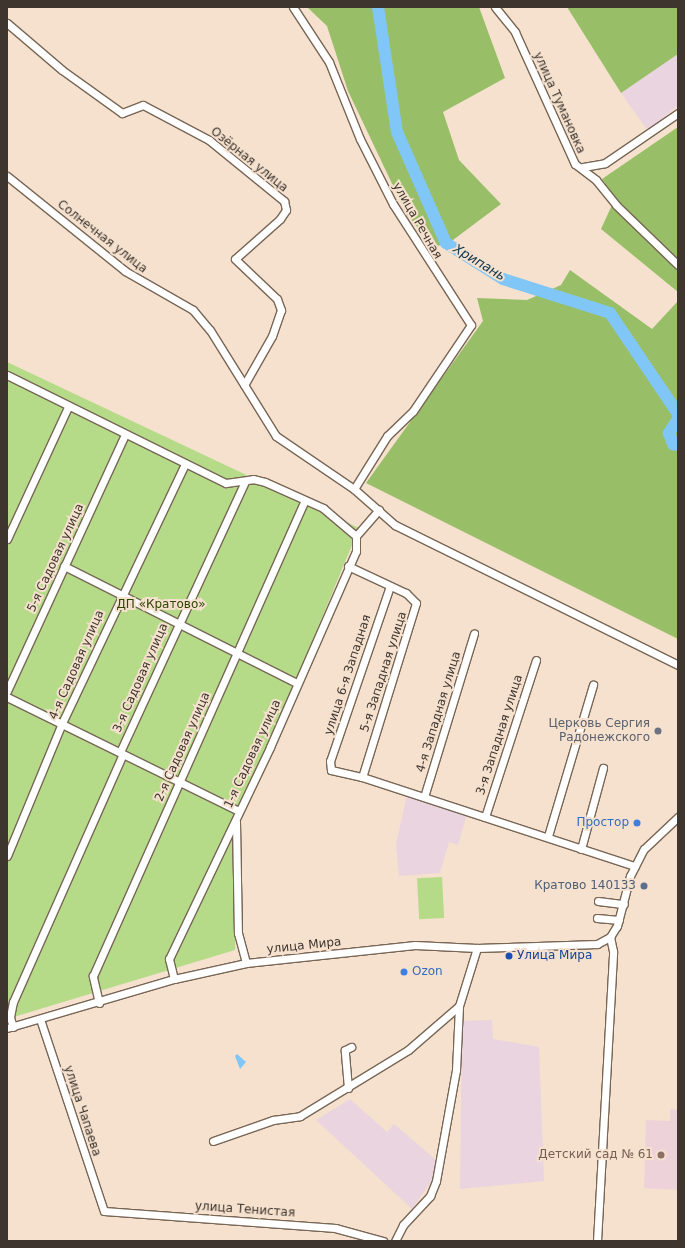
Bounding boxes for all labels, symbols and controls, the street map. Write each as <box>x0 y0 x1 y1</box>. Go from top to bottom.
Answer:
street label: улица Тумановка <box>530 50 588 156</box>
street label: Озёрная улица <box>207 124 291 196</box>
street label: улица Речная <box>389 180 445 262</box>
street label: Солнечная улица <box>54 197 150 277</box>
water label: Хрипань <box>450 241 508 285</box>
street label: 5-я Садовая улица <box>25 502 87 614</box>
park label: ДП «Кратово» <box>116 598 206 612</box>
street label: 4-я Садовая улица <box>46 608 108 722</box>
street label: 5-я Западная улица <box>358 610 410 734</box>
street label: улица 6-я Западная <box>322 613 374 737</box>
street label: 3-я Садовая улица <box>110 621 172 735</box>
street label: 4-я Западная улица <box>414 650 464 774</box>
street label: 3-я Западная улица <box>474 673 526 797</box>
street label: 2-я Садовая улица <box>152 690 214 804</box>
street label: 1-я Садовая улица <box>222 698 284 810</box>
place label: Церковь Сергия Радонежского <box>548 717 650 745</box>
marker: Церковь Сергия Радонежского <box>653 726 663 736</box>
place label: Простор <box>576 816 629 830</box>
marker: Простор <box>632 818 642 828</box>
place label: Кратово 140133 <box>534 879 636 893</box>
marker: Кратово 140133 <box>639 881 649 891</box>
street label: улица Мира <box>266 935 342 957</box>
place label: Улица Мира <box>517 949 592 963</box>
marker: Улица Мира <box>504 951 514 961</box>
place label: Ozon <box>412 965 443 979</box>
marker: Ozon <box>399 967 409 977</box>
street label: улица Чапаева <box>61 1064 103 1158</box>
place label: Детский сад № 61 <box>538 1148 653 1162</box>
marker: Детский сад № 61 <box>656 1150 666 1160</box>
street label: улица Тенистая <box>194 1199 296 1221</box>

